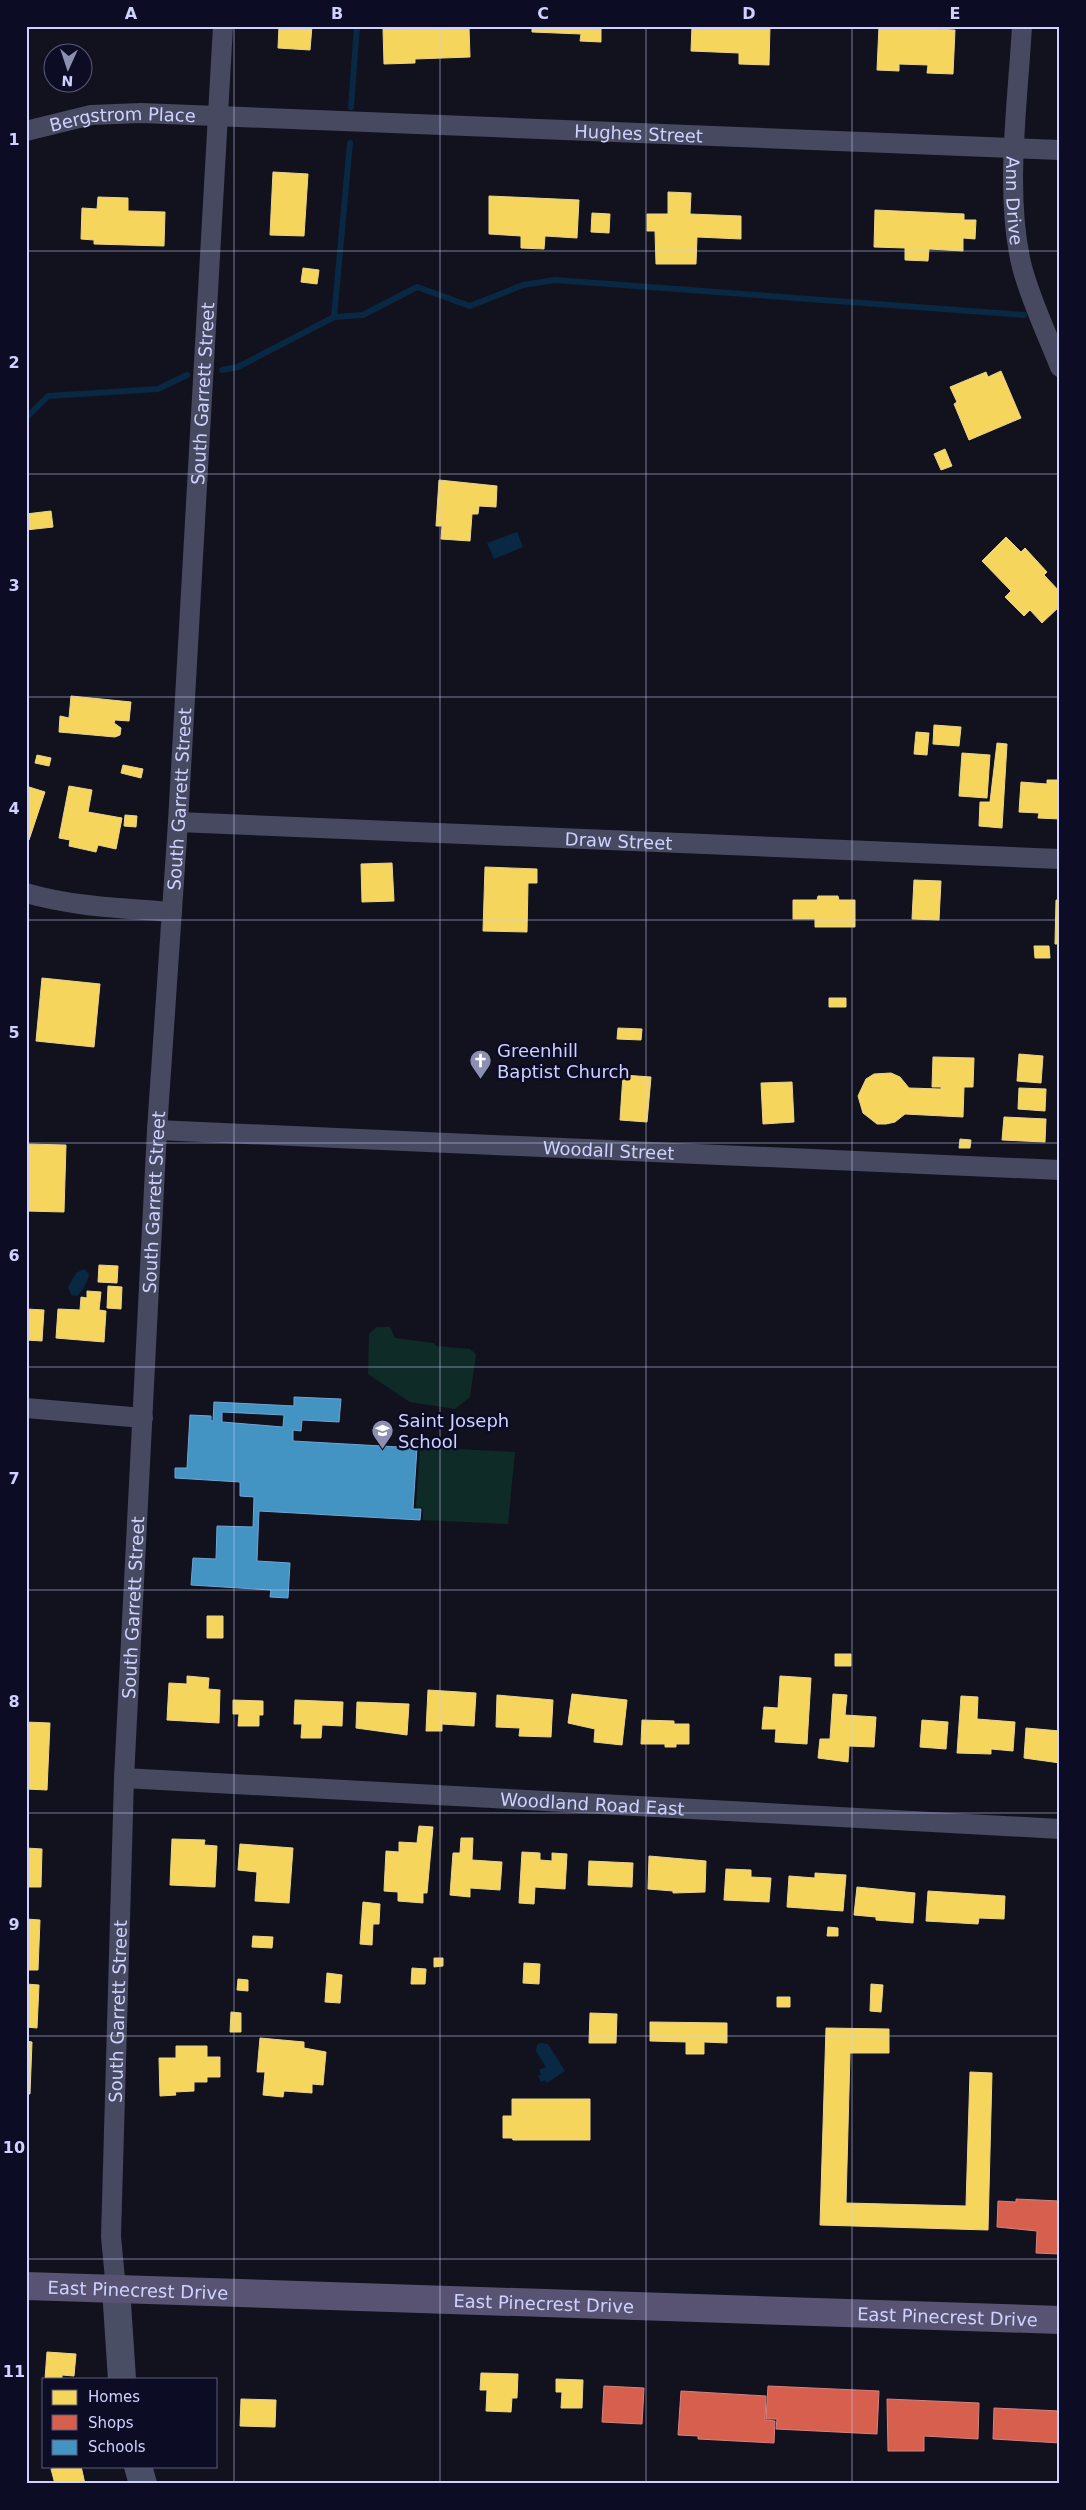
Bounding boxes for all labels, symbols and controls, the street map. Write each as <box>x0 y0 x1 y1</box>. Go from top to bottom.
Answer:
text: A <box>125 4 138 23</box>
text: B <box>331 4 343 23</box>
text: C <box>537 4 549 23</box>
text: D <box>742 4 756 23</box>
text: E <box>950 4 960 23</box>
north arrow <box>42 42 92 92</box>
text: N <box>61 73 74 89</box>
street label: Bergstrom Place <box>47 102 196 135</box>
street label: Hughes Street <box>574 120 703 146</box>
text: 1 <box>8 130 20 149</box>
street label: Ann Drive <box>1003 156 1028 246</box>
street label: South Garrett Street <box>187 302 218 486</box>
text: 2 <box>8 353 20 372</box>
text: 3 <box>8 576 20 595</box>
street label: South Garrett Street <box>163 707 195 891</box>
text: 4 <box>8 799 20 818</box>
street label: Draw Street <box>564 828 673 853</box>
text: 5 <box>8 1023 20 1042</box>
place label: Greenhill Baptist Church <box>497 1040 630 1082</box>
church icon: Greenhill Baptist Church <box>469 1048 493 1079</box>
street label: South Garrett Street <box>138 1110 169 1294</box>
street label: Woodall Street <box>542 1137 675 1163</box>
text: 6 <box>8 1246 20 1265</box>
place label: Saint Joseph School <box>398 1410 509 1452</box>
school or university icon: Saint Joseph School <box>370 1418 394 1449</box>
text: 7 <box>8 1469 20 1488</box>
street label: South Garrett Street <box>118 1516 148 1699</box>
text: 8 <box>8 1692 20 1711</box>
street label: Woodland Road East <box>500 1788 685 1819</box>
text: 9 <box>8 1915 20 1934</box>
street label: South Garrett Street <box>104 1920 130 2103</box>
text: 10 <box>3 2138 25 2157</box>
street label: East Pinecrest Drive <box>47 2276 229 2303</box>
street label: East Pinecrest Drive <box>453 2290 634 2316</box>
street label: East Pinecrest Drive <box>857 2303 1038 2330</box>
text: 11 <box>3 2362 25 2381</box>
legend <box>42 2378 218 2468</box>
text: Homes <box>88 2388 140 2406</box>
text: Shops <box>88 2414 134 2432</box>
text: Schools <box>88 2438 146 2456</box>

